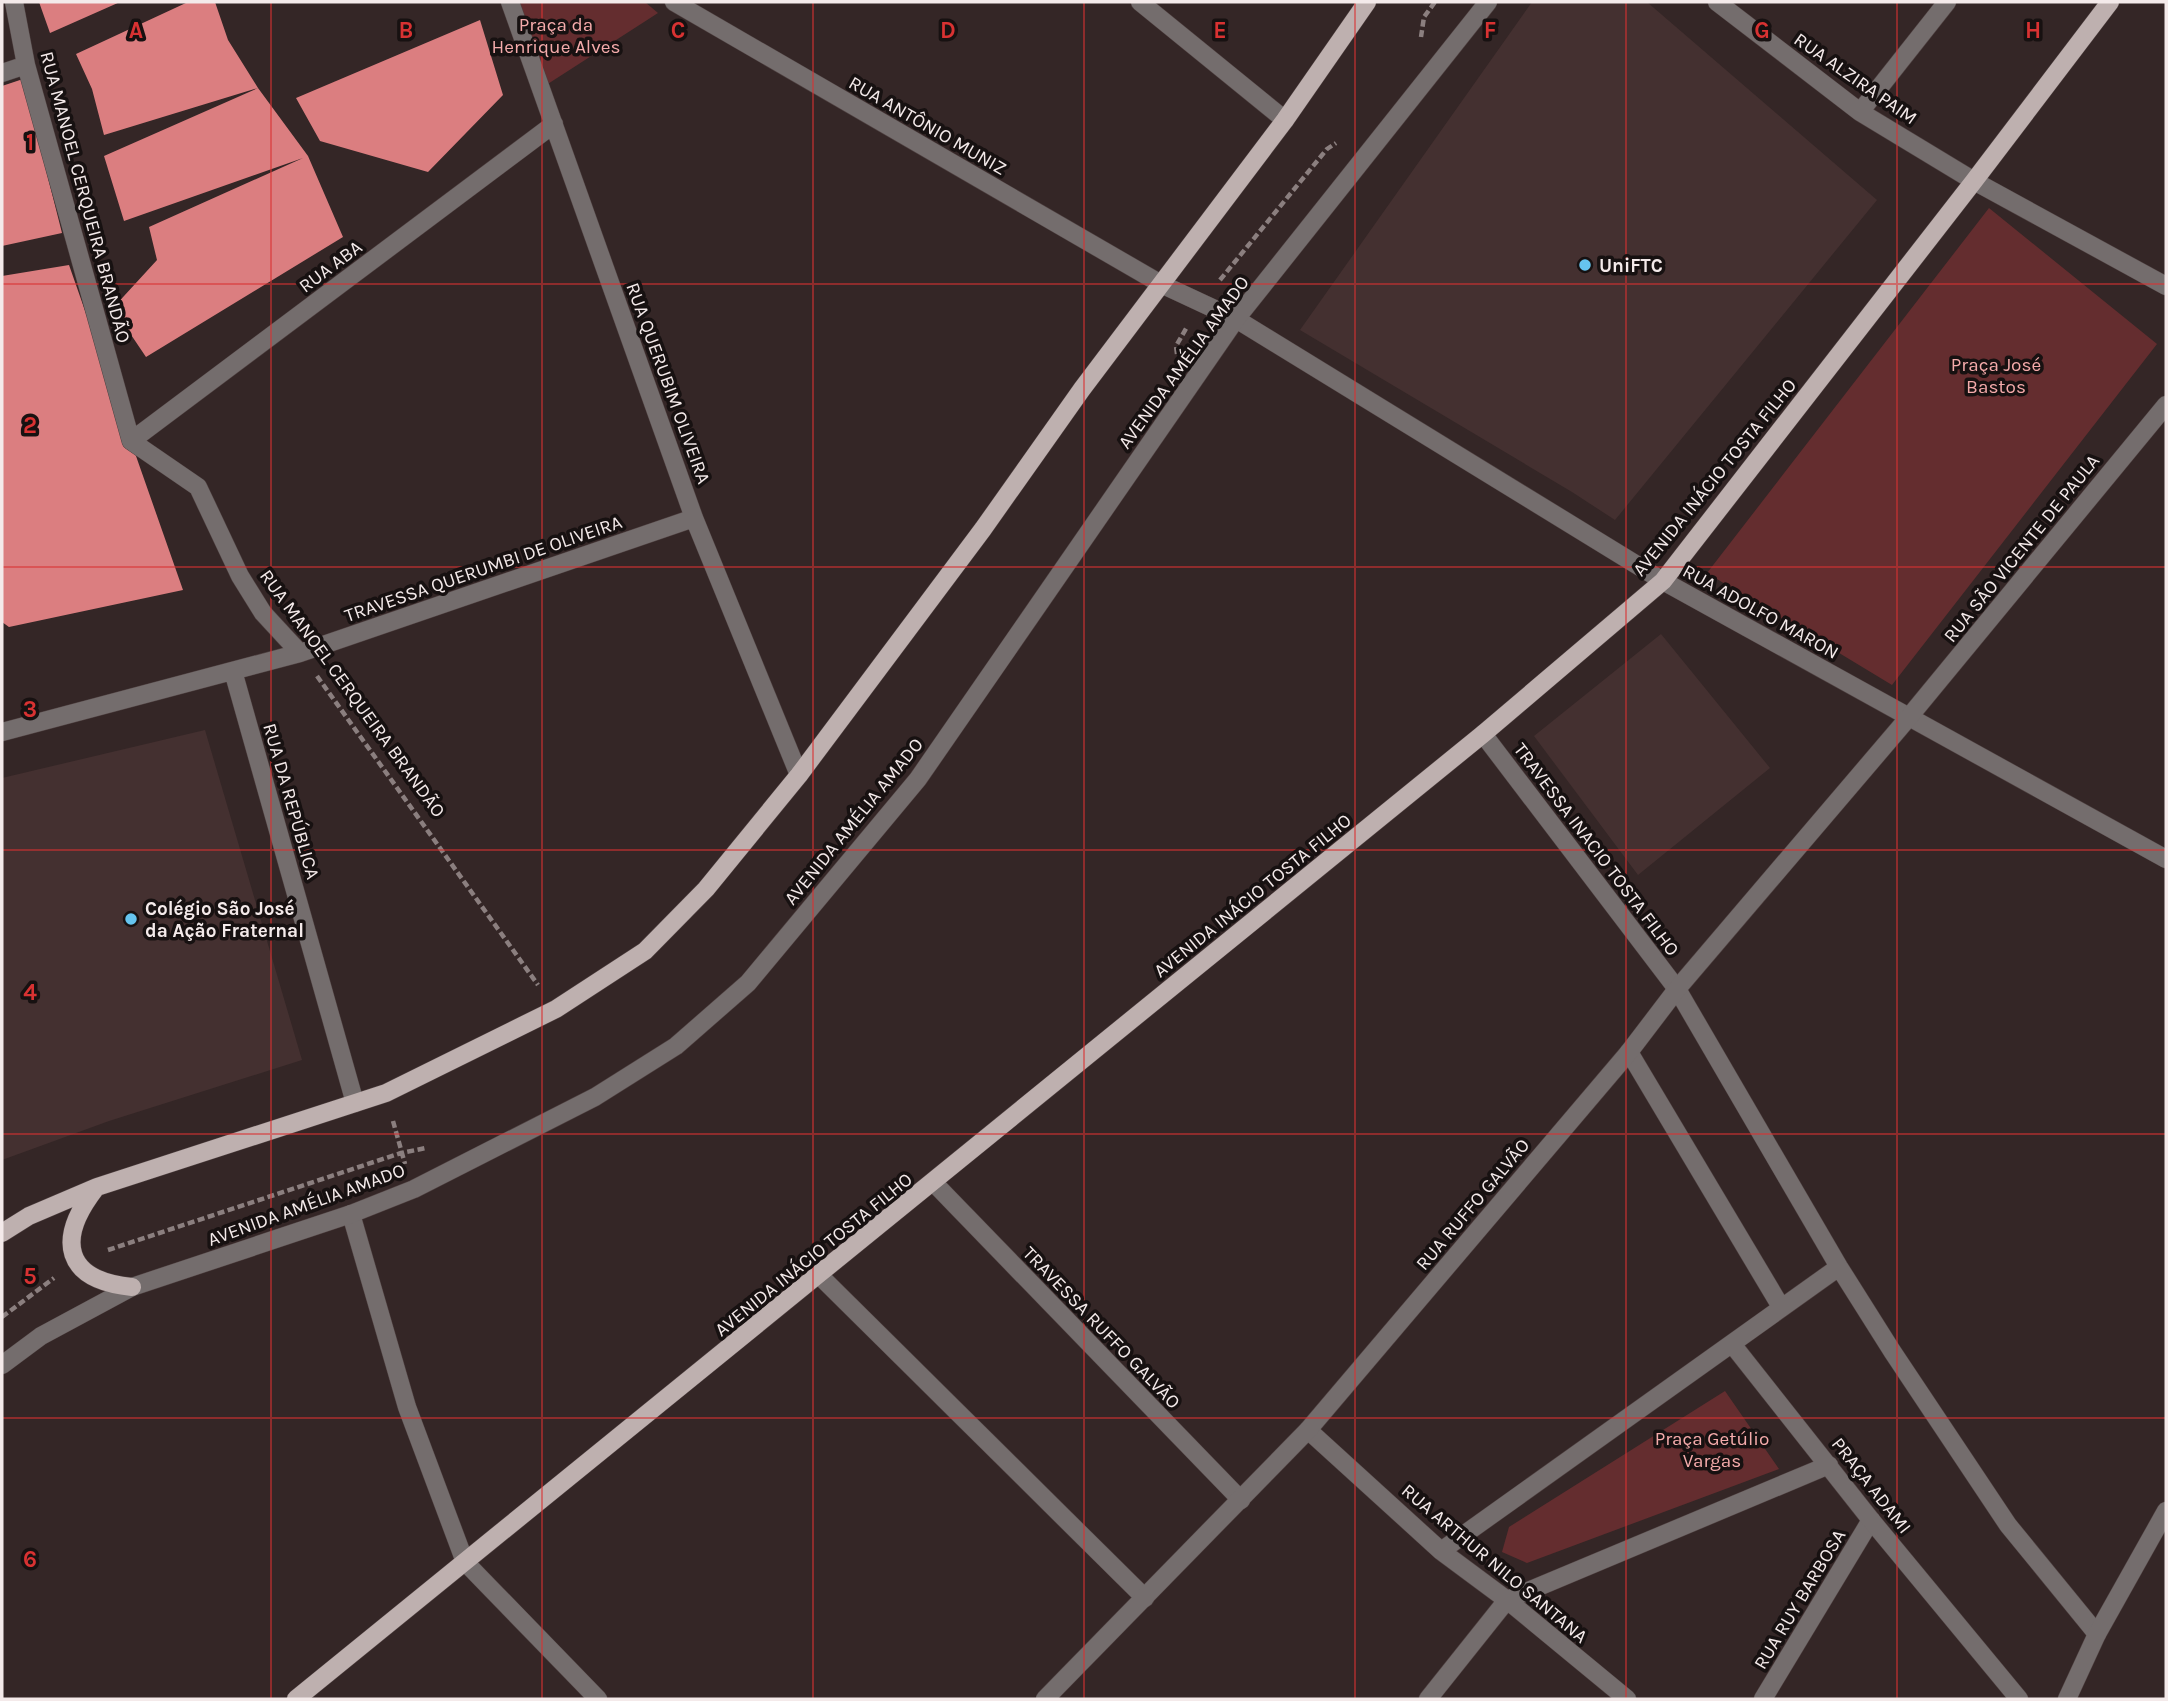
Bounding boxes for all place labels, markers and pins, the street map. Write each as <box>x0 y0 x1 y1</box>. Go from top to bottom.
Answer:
place label: UniFTC <box>1599 255 1663 277</box>
marker: UniFTC <box>1577 257 1593 273</box>
place label: Colégio São José da Ação Fraternal <box>145 898 304 942</box>
marker: Colégio São José da Ação Fraternal <box>123 911 139 927</box>

